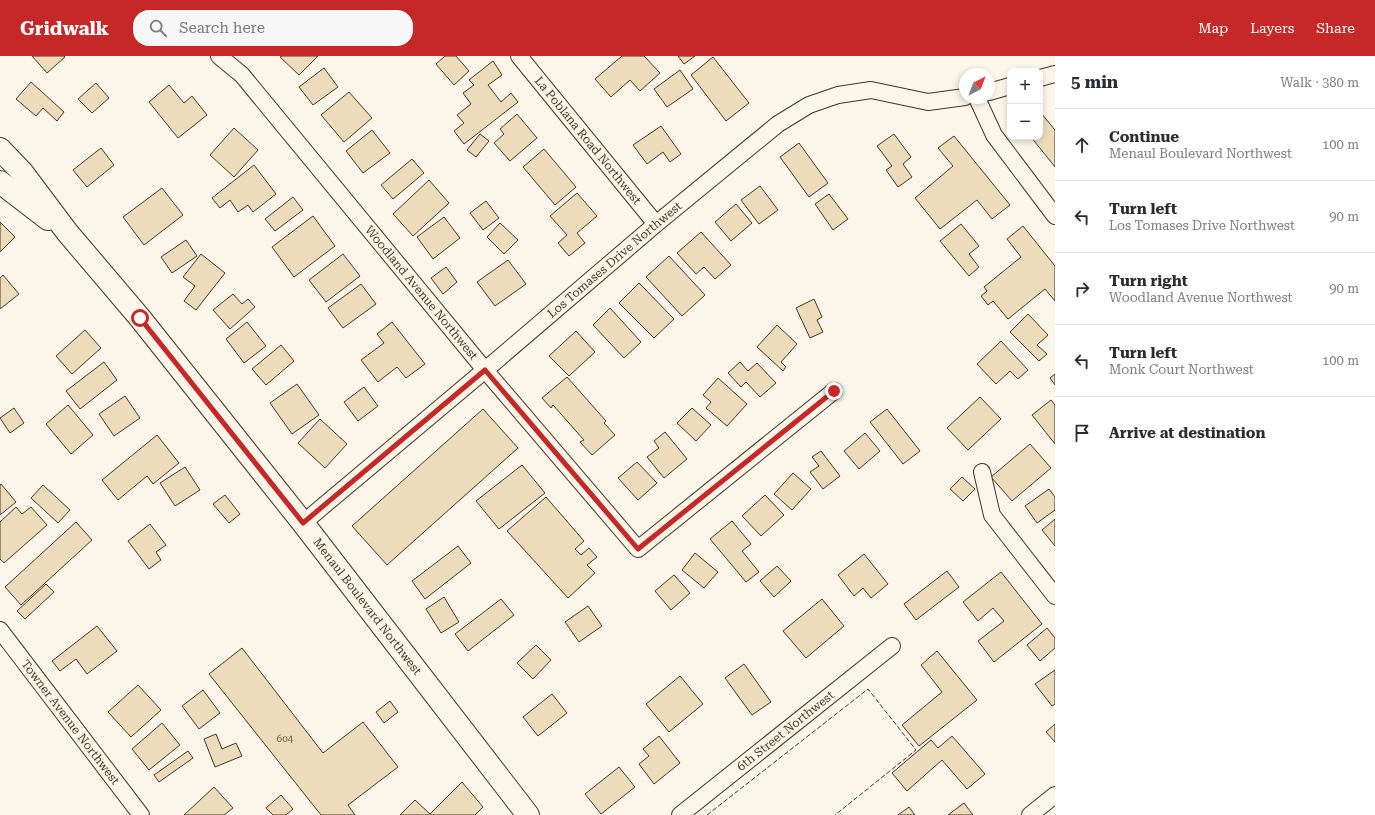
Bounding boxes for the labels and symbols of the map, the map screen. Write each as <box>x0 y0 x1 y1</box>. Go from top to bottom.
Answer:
north arrow <box>959 68 995 104</box>
street label: La Poblana Road Northwest <box>532 74 644 207</box>
street label: Los Tomases Drive Northwest <box>545 198 685 321</box>
street label: Woodland Avenue Northwest <box>362 223 481 363</box>
route start <box>131 309 149 327</box>
route end <box>825 382 843 400</box>
street label: Menaul Boulevard Northwest <box>310 535 425 678</box>
street label: Towner Avenue Northwest <box>18 657 123 788</box>
street label: 6th Street Northwest <box>734 688 837 774</box>
house number: 604 <box>277 733 294 744</box>

